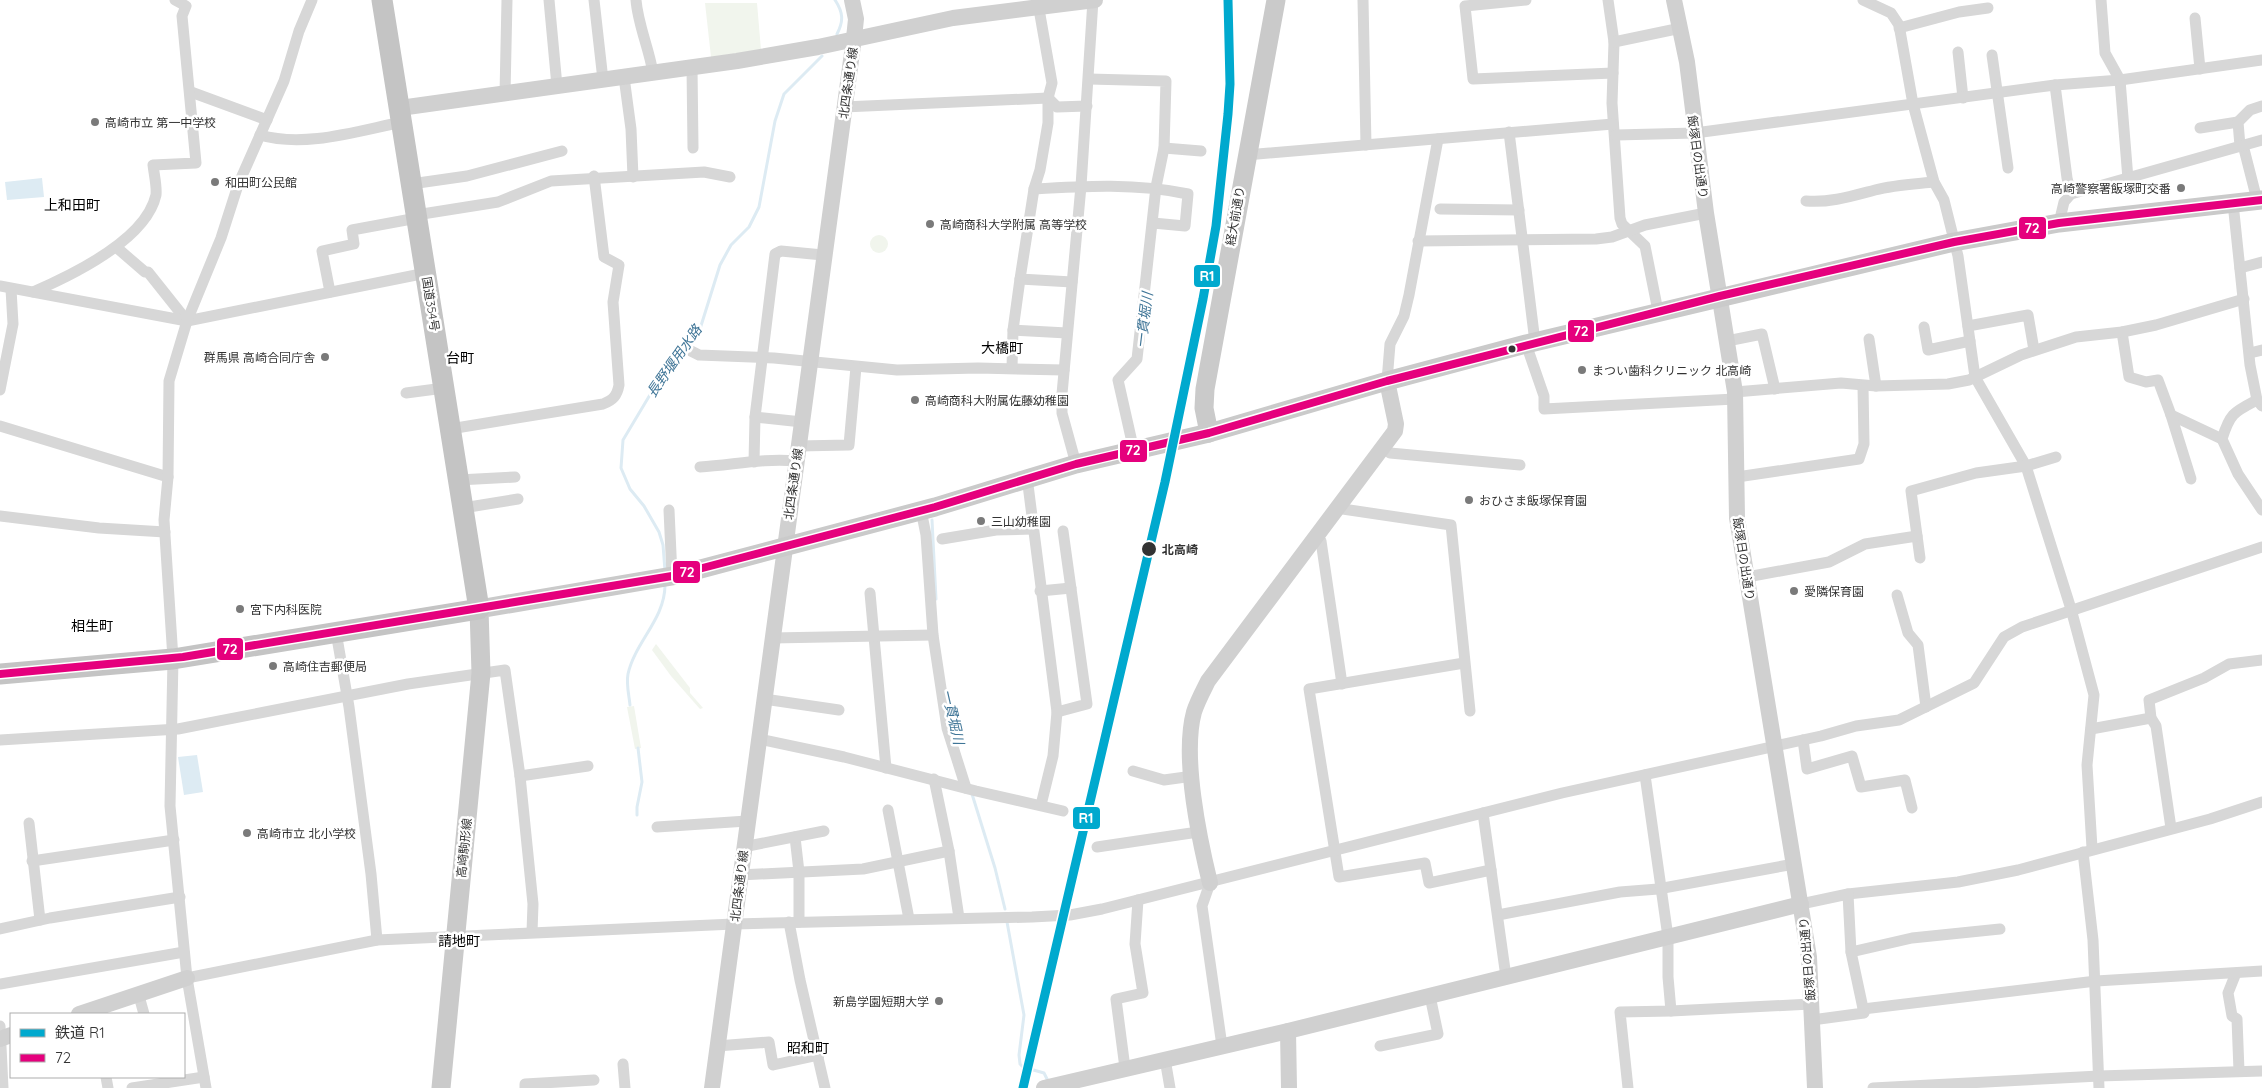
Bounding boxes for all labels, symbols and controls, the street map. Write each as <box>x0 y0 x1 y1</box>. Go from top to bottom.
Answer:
street label: 北四条通り線 <box>836 46 860 120</box>
street label: 飯塚日の出通り <box>1685 114 1711 200</box>
place label: 高崎市立 第一中学校 <box>105 115 216 130</box>
marker: 高崎市立 第一中学校 <box>89 116 101 128</box>
place label: 和田町公民館 <box>225 175 297 190</box>
marker: 和田町公民館 <box>209 176 221 188</box>
place label: 高崎警察署飯塚町交番 <box>2051 181 2171 196</box>
marker: 高崎警察署飯塚町交番 <box>2175 182 2187 194</box>
street label: 経大前通り <box>1222 185 1248 247</box>
district label: 上和田町 <box>44 196 100 214</box>
line badge: 72 <box>2018 216 2047 240</box>
place label: 高崎商科大学附属 高等学校 <box>940 217 1087 232</box>
marker: 高崎商科大学附属 高等学校 <box>924 218 936 230</box>
text: 72 <box>2024 219 2040 237</box>
line badge: R1 <box>1193 264 1221 288</box>
text: R1 <box>1199 267 1215 285</box>
street label: 国道354号 <box>419 276 443 332</box>
water label: 一貫堀川 <box>1132 289 1157 349</box>
line badge: 72 <box>1567 319 1595 343</box>
water label: 長野堰用水路 <box>643 321 706 401</box>
text: 72 <box>1573 322 1589 340</box>
district label: 大橋町 <box>981 339 1023 357</box>
unlabelled marker <box>1507 344 1517 354</box>
district label: 台町 <box>446 349 474 367</box>
place label: 群馬県 高崎合同庁舎 <box>204 350 315 365</box>
marker: 群馬県 高崎合同庁舎 <box>319 351 331 363</box>
place label: まつい歯科クリニック 北高崎 <box>1592 363 1751 378</box>
marker: まつい歯科クリニック 北高崎 <box>1576 364 1588 376</box>
place label: 高崎商科大附属佐藤幼稚園 <box>925 393 1069 408</box>
marker: 高崎商科大附属佐藤幼稚園 <box>909 394 921 406</box>
line badge: 72 <box>1119 439 1148 463</box>
text: 72 <box>1125 441 1141 459</box>
street label: 北四条通り線 <box>781 447 805 521</box>
place label: おひさま飯塚保育園 <box>1479 493 1587 508</box>
marker: おひさま飯塚保育園 <box>1463 494 1475 506</box>
place label: 三山幼稚園 <box>991 514 1051 529</box>
marker: 三山幼稚園 <box>975 515 987 527</box>
street label: 飯塚日の出通り <box>1730 516 1758 602</box>
marker: 北高崎 <box>1140 540 1158 558</box>
place label: 北高崎 <box>1162 542 1198 557</box>
line badge: 72 <box>672 560 701 584</box>
text: 72 <box>679 563 695 581</box>
place label: 愛隣保育園 <box>1804 584 1864 599</box>
marker: 愛隣保育園 <box>1788 585 1800 597</box>
place label: 宮下内科医院 <box>250 602 322 617</box>
marker: 宮下内科医院 <box>234 603 246 615</box>
district label: 相生町 <box>71 617 113 635</box>
line badge: 72 <box>216 637 244 661</box>
text: 72 <box>222 640 238 658</box>
place label: 高崎住吉郵便局 <box>283 659 367 674</box>
marker: 高崎住吉郵便局 <box>267 660 279 672</box>
water label: 一貫堀川 <box>938 688 969 748</box>
line badge: R1 <box>1072 806 1101 830</box>
text: R1 <box>1078 809 1094 827</box>
street label: 高崎駒形線 <box>453 817 475 879</box>
place label: 高崎市立 北小学校 <box>257 826 356 841</box>
marker: 高崎市立 北小学校 <box>241 827 253 839</box>
street label: 北四条通り線 <box>727 849 751 923</box>
street label: 飯塚日の出通り <box>1796 916 1818 1002</box>
district label: 請地町 <box>438 932 480 950</box>
place label: 新島学園短期大学 <box>833 994 929 1009</box>
marker: 新島学園短期大学 <box>933 995 945 1007</box>
legend <box>10 1013 185 1078</box>
text: 鉄道 R1 <box>55 1023 105 1042</box>
district label: 昭和町 <box>787 1039 829 1057</box>
text: 72 <box>55 1048 71 1067</box>

